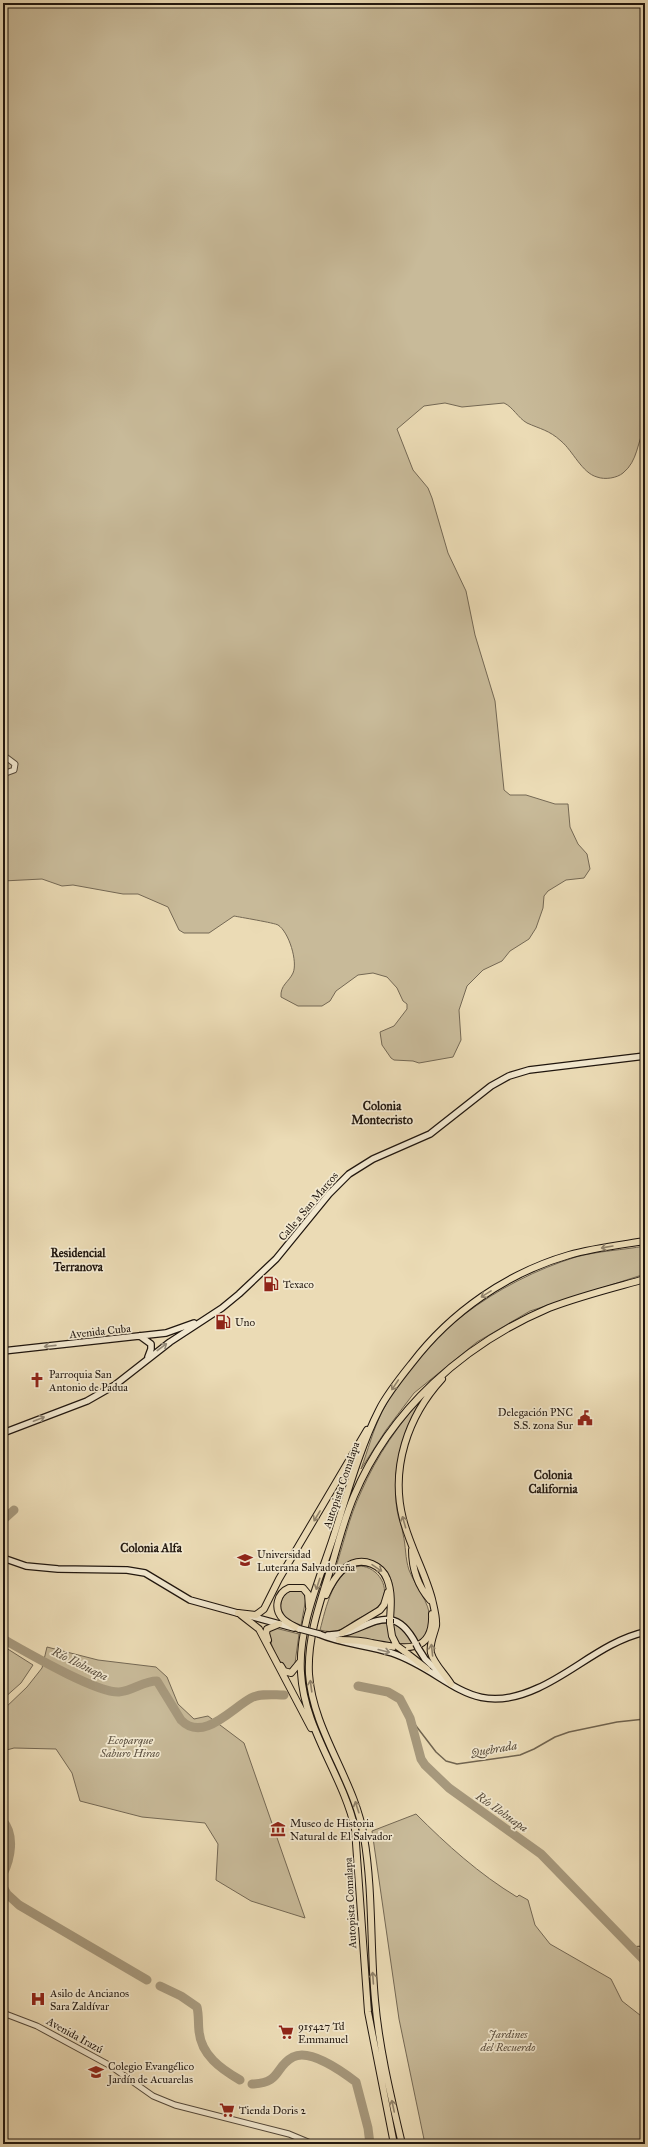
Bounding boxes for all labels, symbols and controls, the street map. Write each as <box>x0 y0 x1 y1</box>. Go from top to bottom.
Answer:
district label: Colonia Montecristo <box>351 1099 413 1127</box>
street label: Calle a San Marcos <box>276 1169 341 1243</box>
one-way arrow <box>600 1244 613 1252</box>
district label: Residencial Terranova <box>50 1246 106 1274</box>
fuel station icon: Texaco <box>262 1275 280 1293</box>
place label: Texaco <box>283 1278 314 1291</box>
one-way arrow <box>480 1290 492 1298</box>
fuel station icon: Uno <box>214 1313 232 1331</box>
place label: Uno <box>235 1316 255 1329</box>
street label: Avenida Cuba <box>68 1322 132 1341</box>
one-way arrow <box>44 1342 57 1350</box>
one-way arrow <box>157 1343 168 1351</box>
place label: Parroquia San Antonio de Padua <box>48 1368 128 1394</box>
church icon: Parroquia San Antonio de Padua <box>28 1371 46 1389</box>
one-way arrow <box>391 1380 399 1391</box>
place label: Delegación PNC S.S. zona Sur <box>498 1406 574 1432</box>
public building icon: Delegación PNC S.S. zona Sur <box>576 1409 594 1427</box>
one-way arrow <box>33 1415 45 1423</box>
street label: Autopista Comalapa <box>320 1440 363 1531</box>
district label: Colonia California <box>528 1468 579 1496</box>
one-way arrow <box>313 1510 321 1521</box>
one-way arrow <box>400 1515 407 1528</box>
district label: Colonia Alfa <box>120 1541 183 1555</box>
place label: Universidad Luterana Salvadoreña <box>257 1548 356 1574</box>
school or university icon: Universidad Luterana Salvadoreña <box>236 1551 254 1569</box>
one-way arrow <box>371 1564 382 1572</box>
one-way arrow <box>314 1577 321 1590</box>
water label: Río Ilohuapa <box>48 1644 110 1685</box>
one-way arrow <box>428 1644 436 1657</box>
one-way arrow <box>378 1648 391 1656</box>
one-way arrow <box>307 1680 315 1693</box>
park label: Ecoparque Saburo Hirao <box>99 1734 160 1760</box>
water label: Quebrada <box>469 1738 518 1760</box>
water label: Río Ilohuapa <box>472 1788 531 1836</box>
one-way arrow <box>352 1801 360 1813</box>
place label: Museo de Historia Natural de El Salvador <box>290 1817 393 1843</box>
museum icon: Museo de Historia Natural de El Salvador <box>269 1820 287 1838</box>
street label: Autopista Comalapa <box>342 1857 359 1950</box>
one-way arrow <box>370 1972 377 1985</box>
place label: Asilo de Ancianos Sara Zaldívar <box>49 1987 129 2013</box>
hospital icon: Asilo de Ancianos Sara Zaldívar <box>29 1990 47 2008</box>
street label: Avenida Irazú <box>43 2014 105 2056</box>
place label: 915427 Td Emmanuel <box>298 2020 348 2046</box>
supermarket icon: 915427 Td Emmanuel <box>277 2023 295 2041</box>
park label: Jardines del Recuerdo <box>480 2028 535 2054</box>
place label: Colegio Evangélico Jardín de Acuarelas <box>107 2060 194 2087</box>
school or university icon: Colegio Evangélico Jardín de Acuarelas <box>87 2063 105 2081</box>
one-way arrow <box>389 2100 397 2113</box>
supermarket icon: Tienda Doris 2 <box>218 2101 236 2119</box>
place label: Tienda Doris 2 <box>239 2104 306 2117</box>

